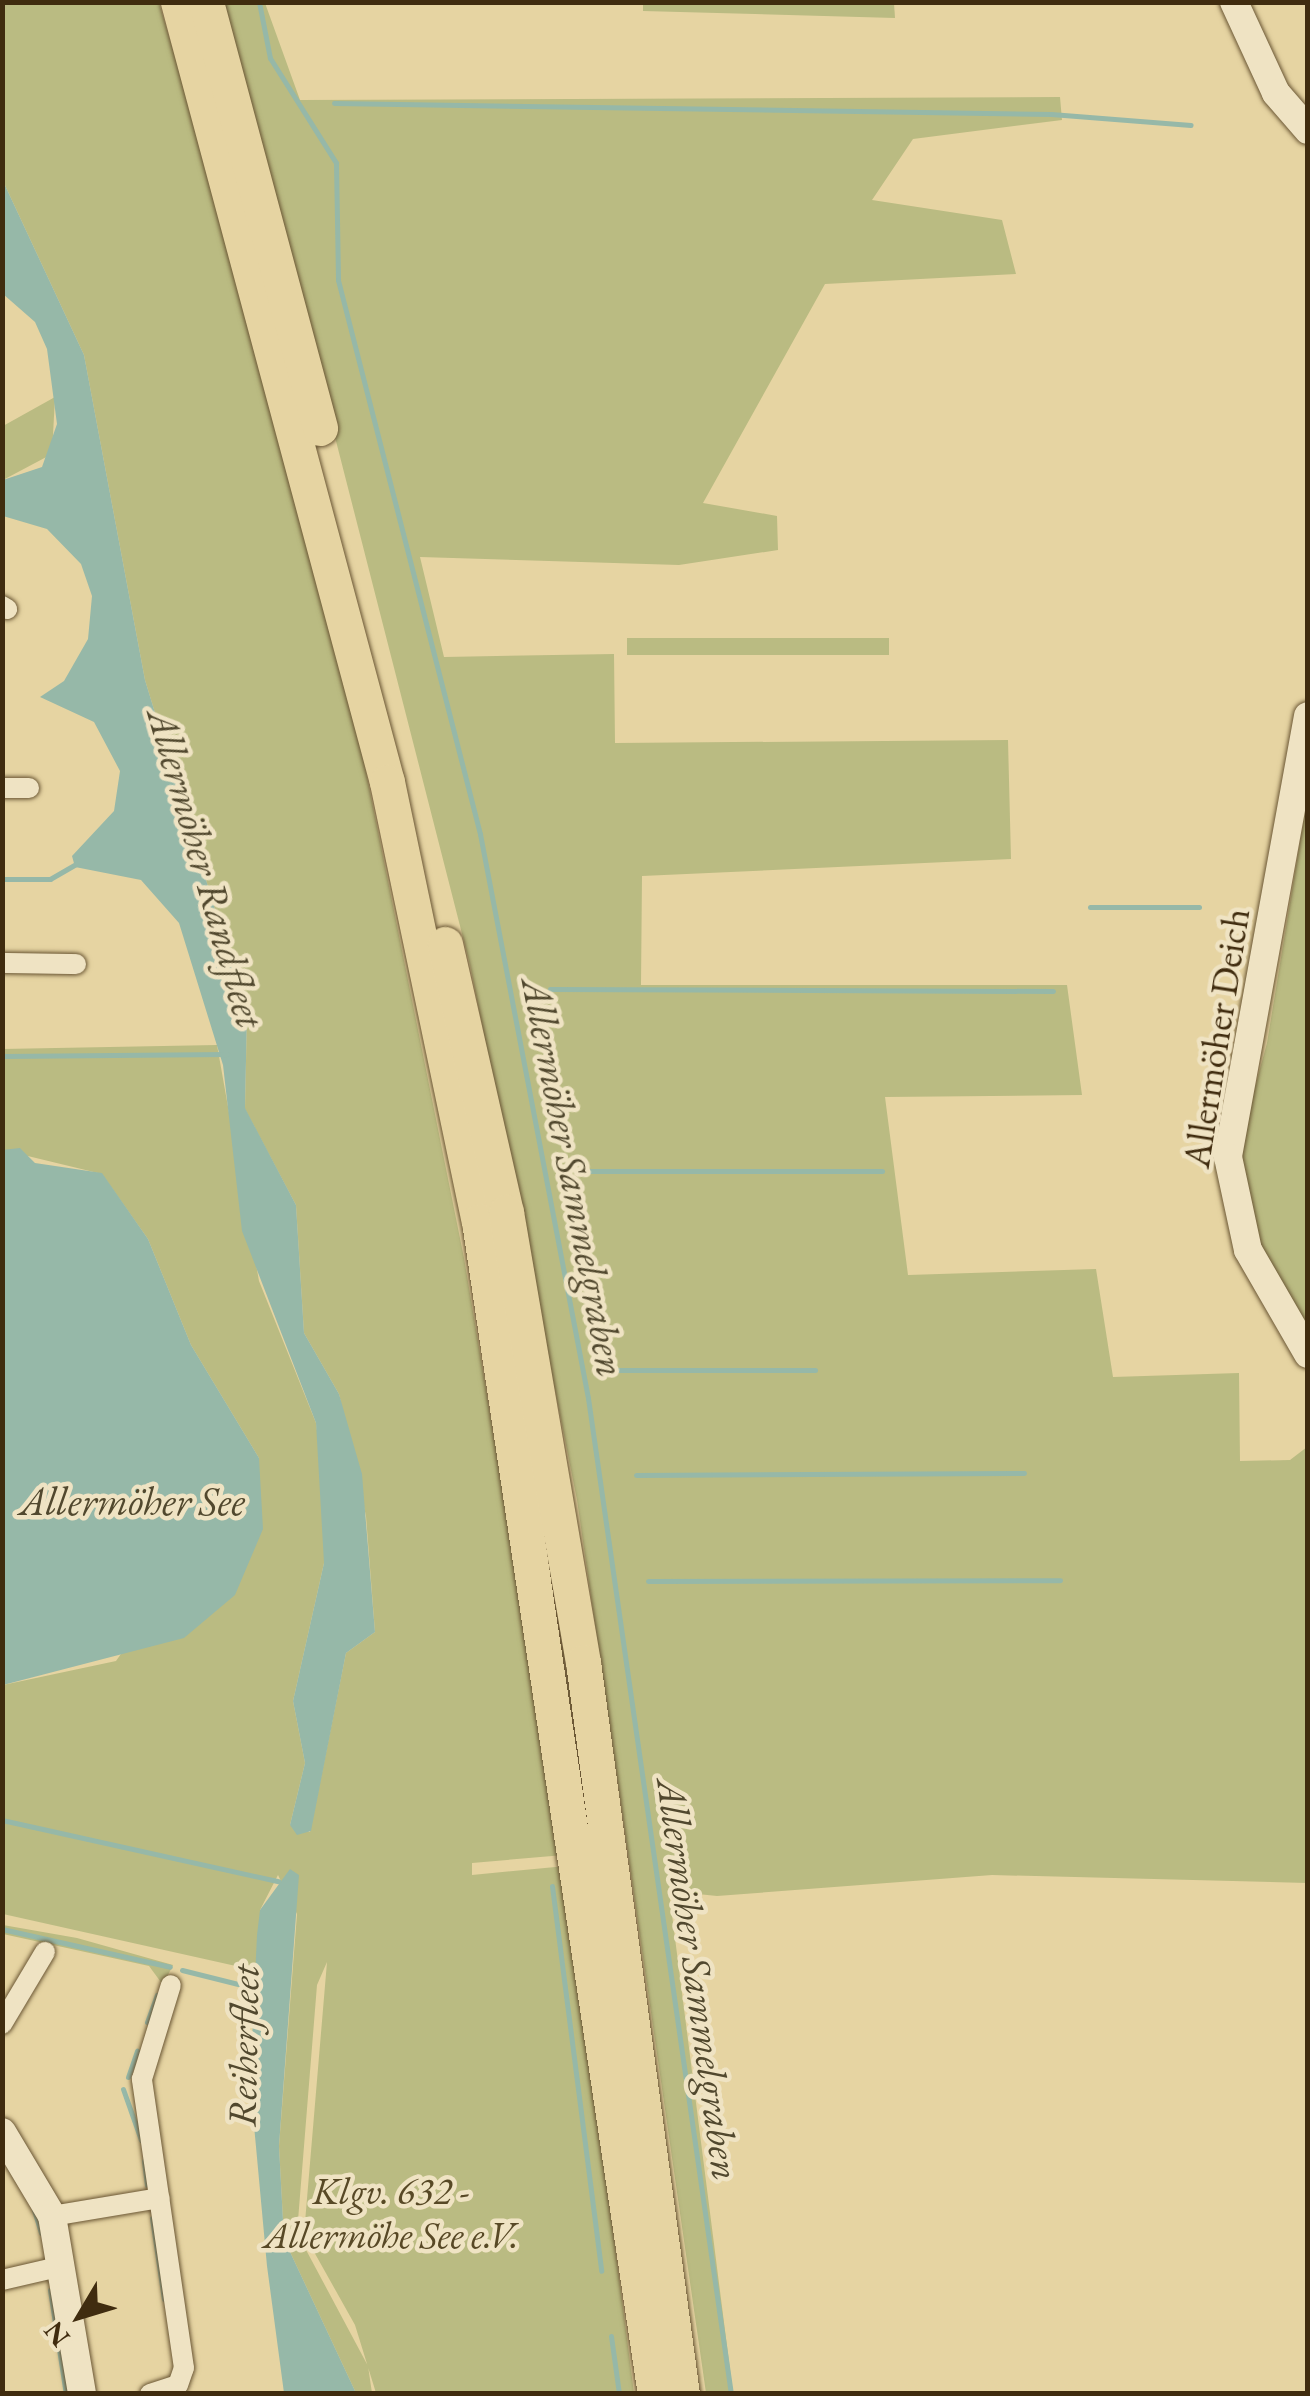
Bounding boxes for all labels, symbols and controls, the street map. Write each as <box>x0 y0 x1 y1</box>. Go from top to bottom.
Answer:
water label: Allermöher Randfleet <box>137 703 275 1033</box>
street label: Allermöher Deich <box>1173 905 1259 1171</box>
water label: Allermöher Sammelgraben <box>512 974 636 1380</box>
water label: Allermöher See <box>19 1477 245 1525</box>
water label: Allermöher Sammelgraben <box>647 1775 751 2183</box>
water label: Reiherfleet <box>218 1964 268 2128</box>
park label: Klgv. 632 - Allermöhe See e.V. <box>263 2168 519 2258</box>
north arrow <box>30 2266 130 2366</box>
text: N <box>35 2314 78 2354</box>

